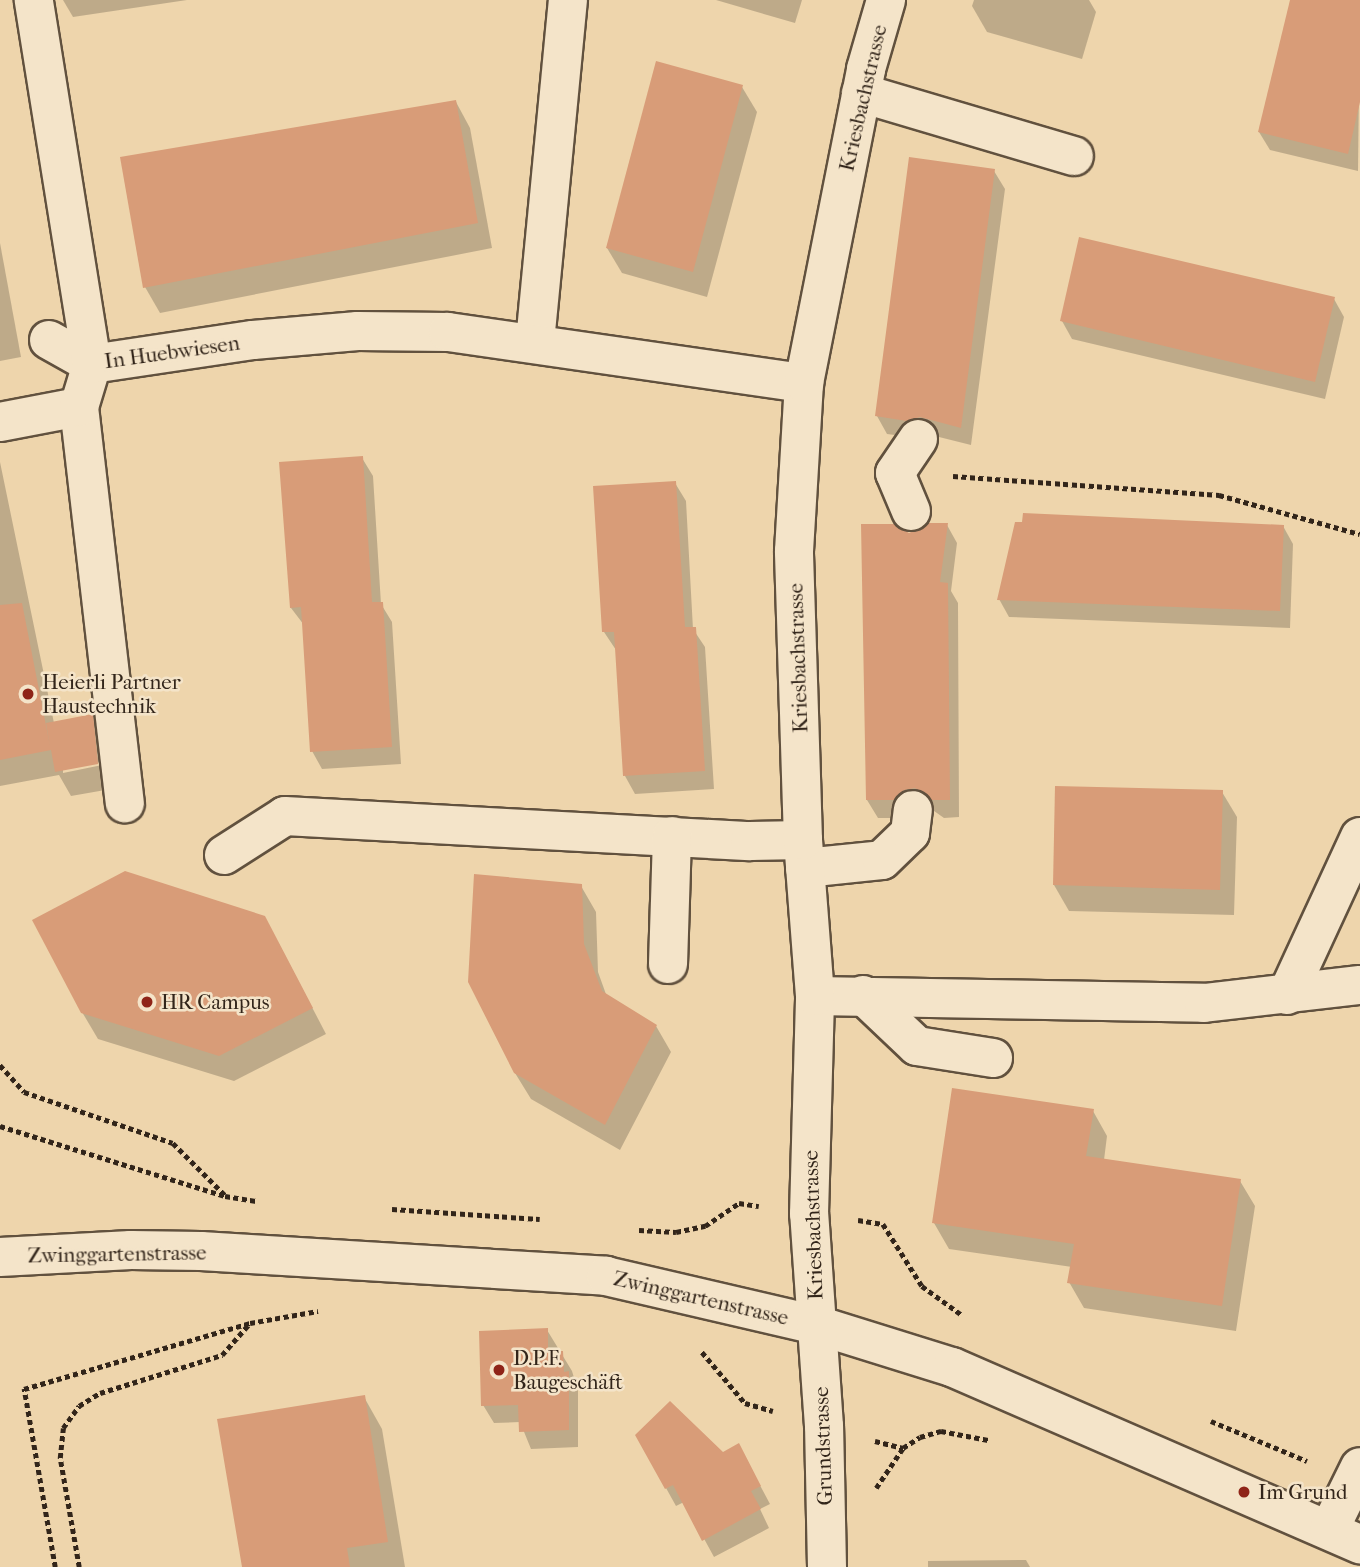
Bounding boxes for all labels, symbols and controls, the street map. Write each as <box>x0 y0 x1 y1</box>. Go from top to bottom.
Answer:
street label: Kriesbachstrasse <box>834 22 892 174</box>
street label: In Huebwiesen <box>103 330 241 374</box>
street label: Kriesbachstrasse <box>783 583 813 733</box>
place label: Heierli Partner Haustechnik <box>42 669 181 719</box>
marker: Heierli Partner Haustechnik <box>20 686 36 702</box>
place label: HR Campus <box>161 989 270 1015</box>
marker: HR Campus <box>139 994 155 1010</box>
street label: Kriesbachstrasse <box>798 1150 828 1300</box>
street label: Zwinggartenstrasse <box>27 1240 207 1268</box>
street label: Zwinggartenstrasse <box>611 1266 791 1330</box>
place label: D.P.F. Baugeschäft <box>513 1345 623 1395</box>
marker: D.P.F. Baugeschäft <box>491 1362 507 1378</box>
street label: Grundstrasse <box>808 1386 838 1506</box>
place label: Im Grund <box>1258 1479 1347 1505</box>
marker: Im Grund <box>1236 1484 1252 1500</box>

